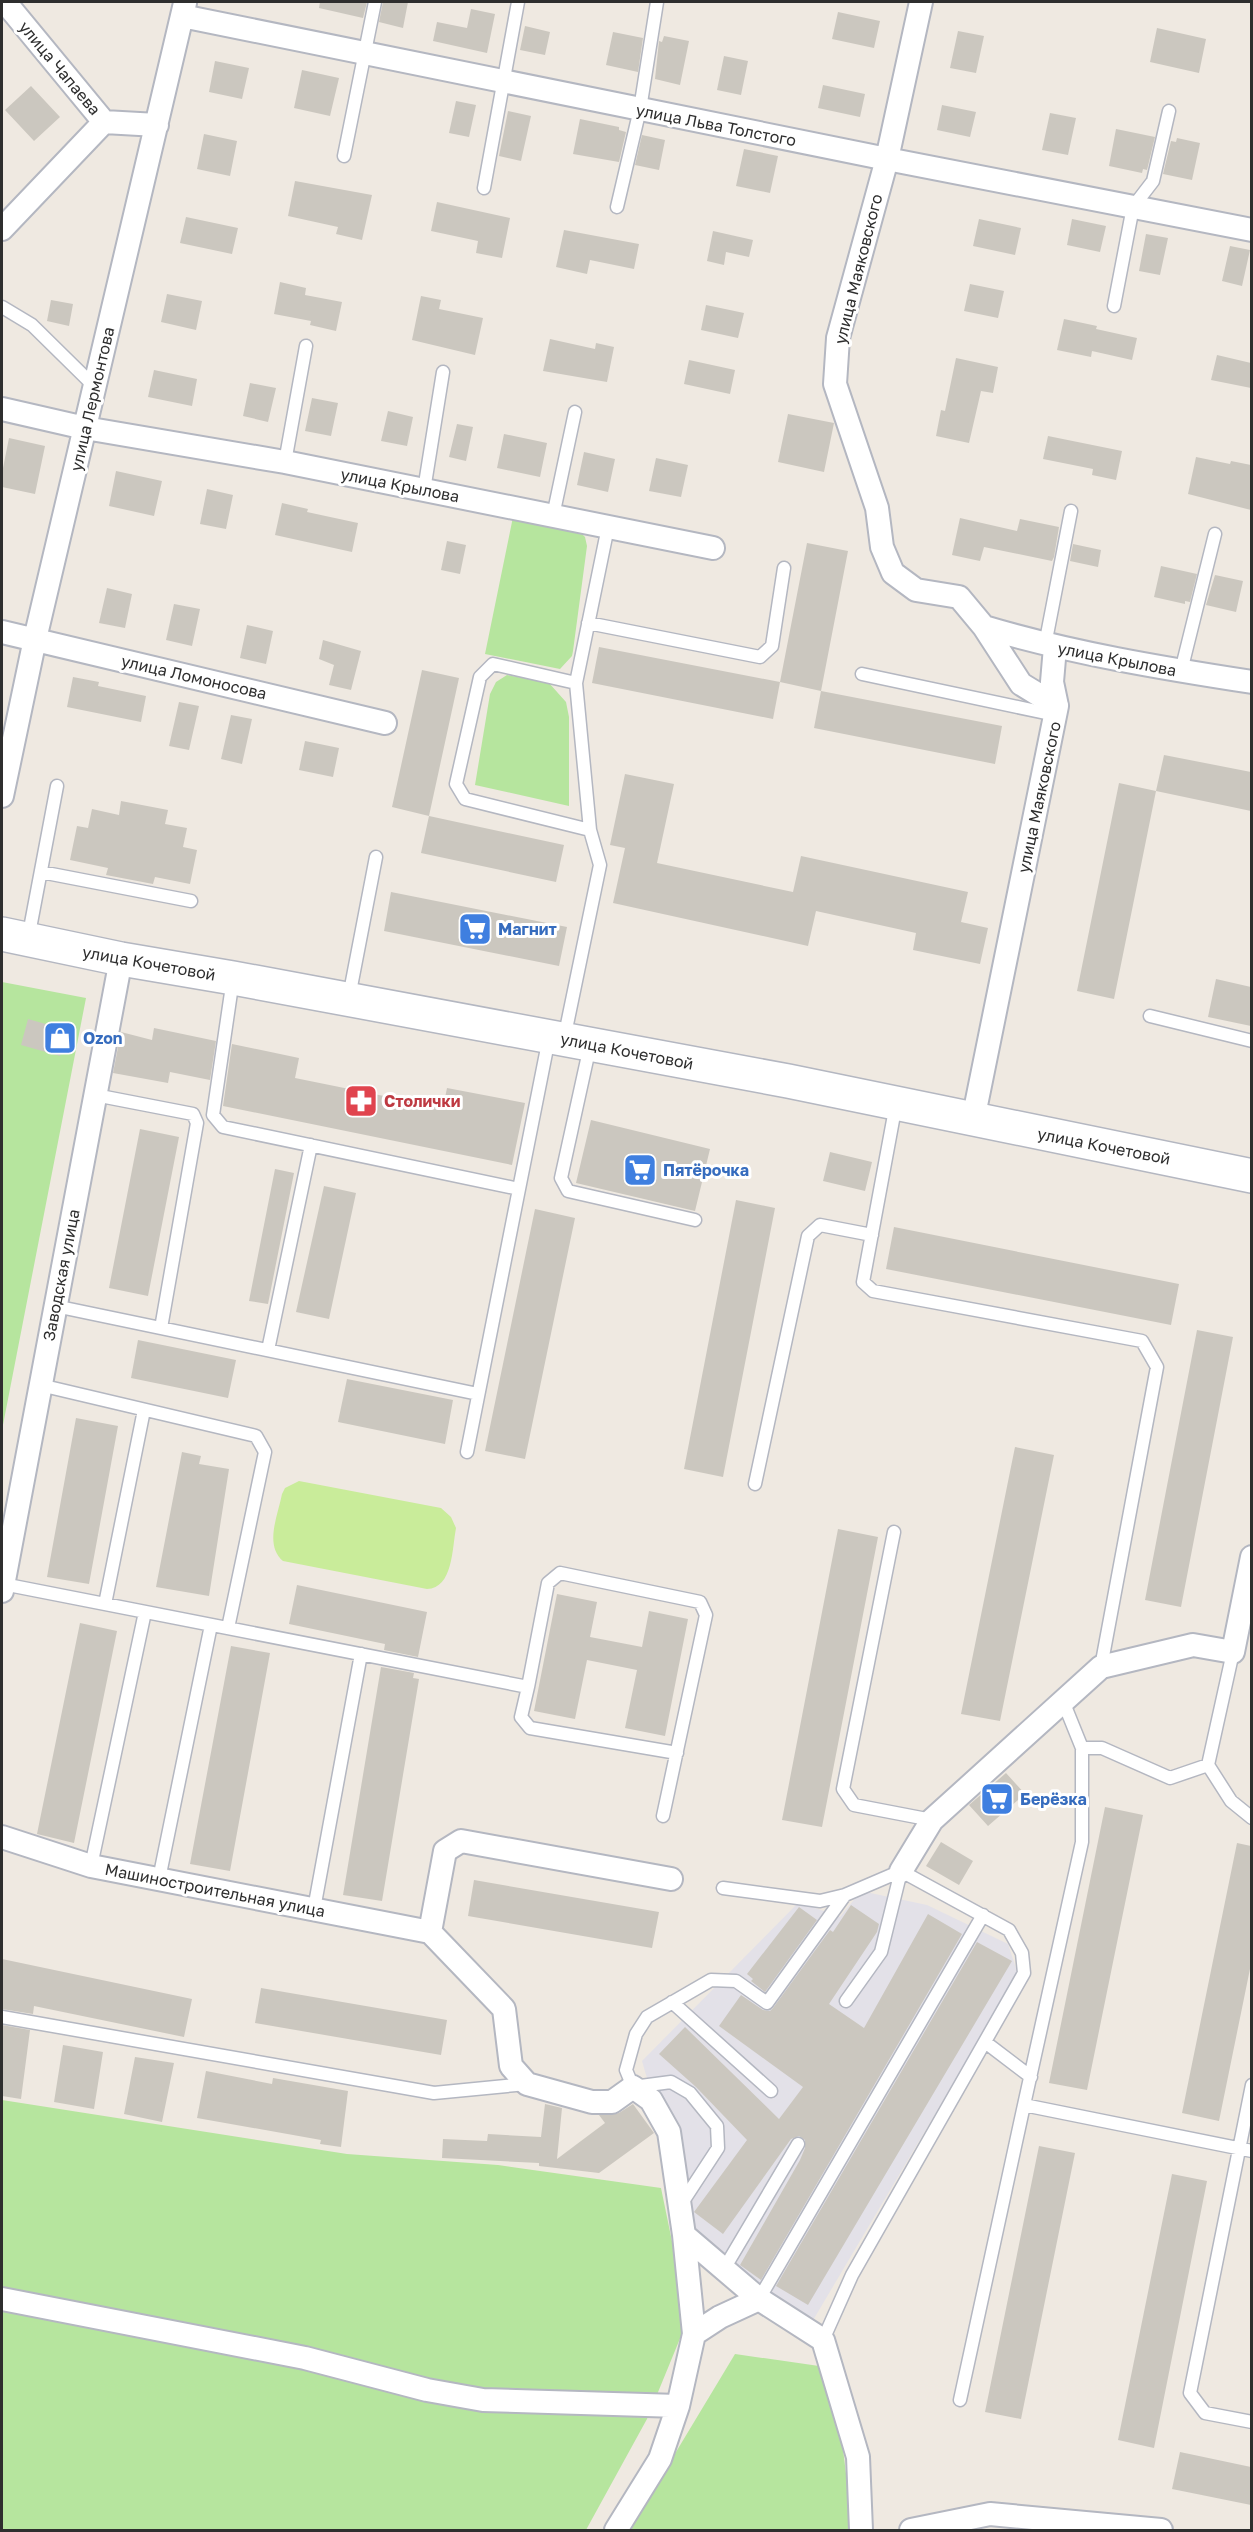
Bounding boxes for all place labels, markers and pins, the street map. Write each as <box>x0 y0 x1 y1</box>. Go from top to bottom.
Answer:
supermarket icon: Магнит <box>457 911 493 947</box>
place label: Магнит <box>498 919 557 939</box>
shop icon: Ozon <box>42 1020 78 1056</box>
place label: Ozon <box>83 1028 123 1048</box>
pharmacy icon: Столички <box>343 1083 379 1119</box>
place label: Столички <box>384 1091 461 1111</box>
supermarket icon: Пятёрочка <box>622 1152 658 1188</box>
place label: Пятёрочка <box>663 1160 749 1180</box>
supermarket icon: Берёзка <box>979 1781 1015 1817</box>
place label: Берёзка <box>1020 1789 1087 1809</box>

